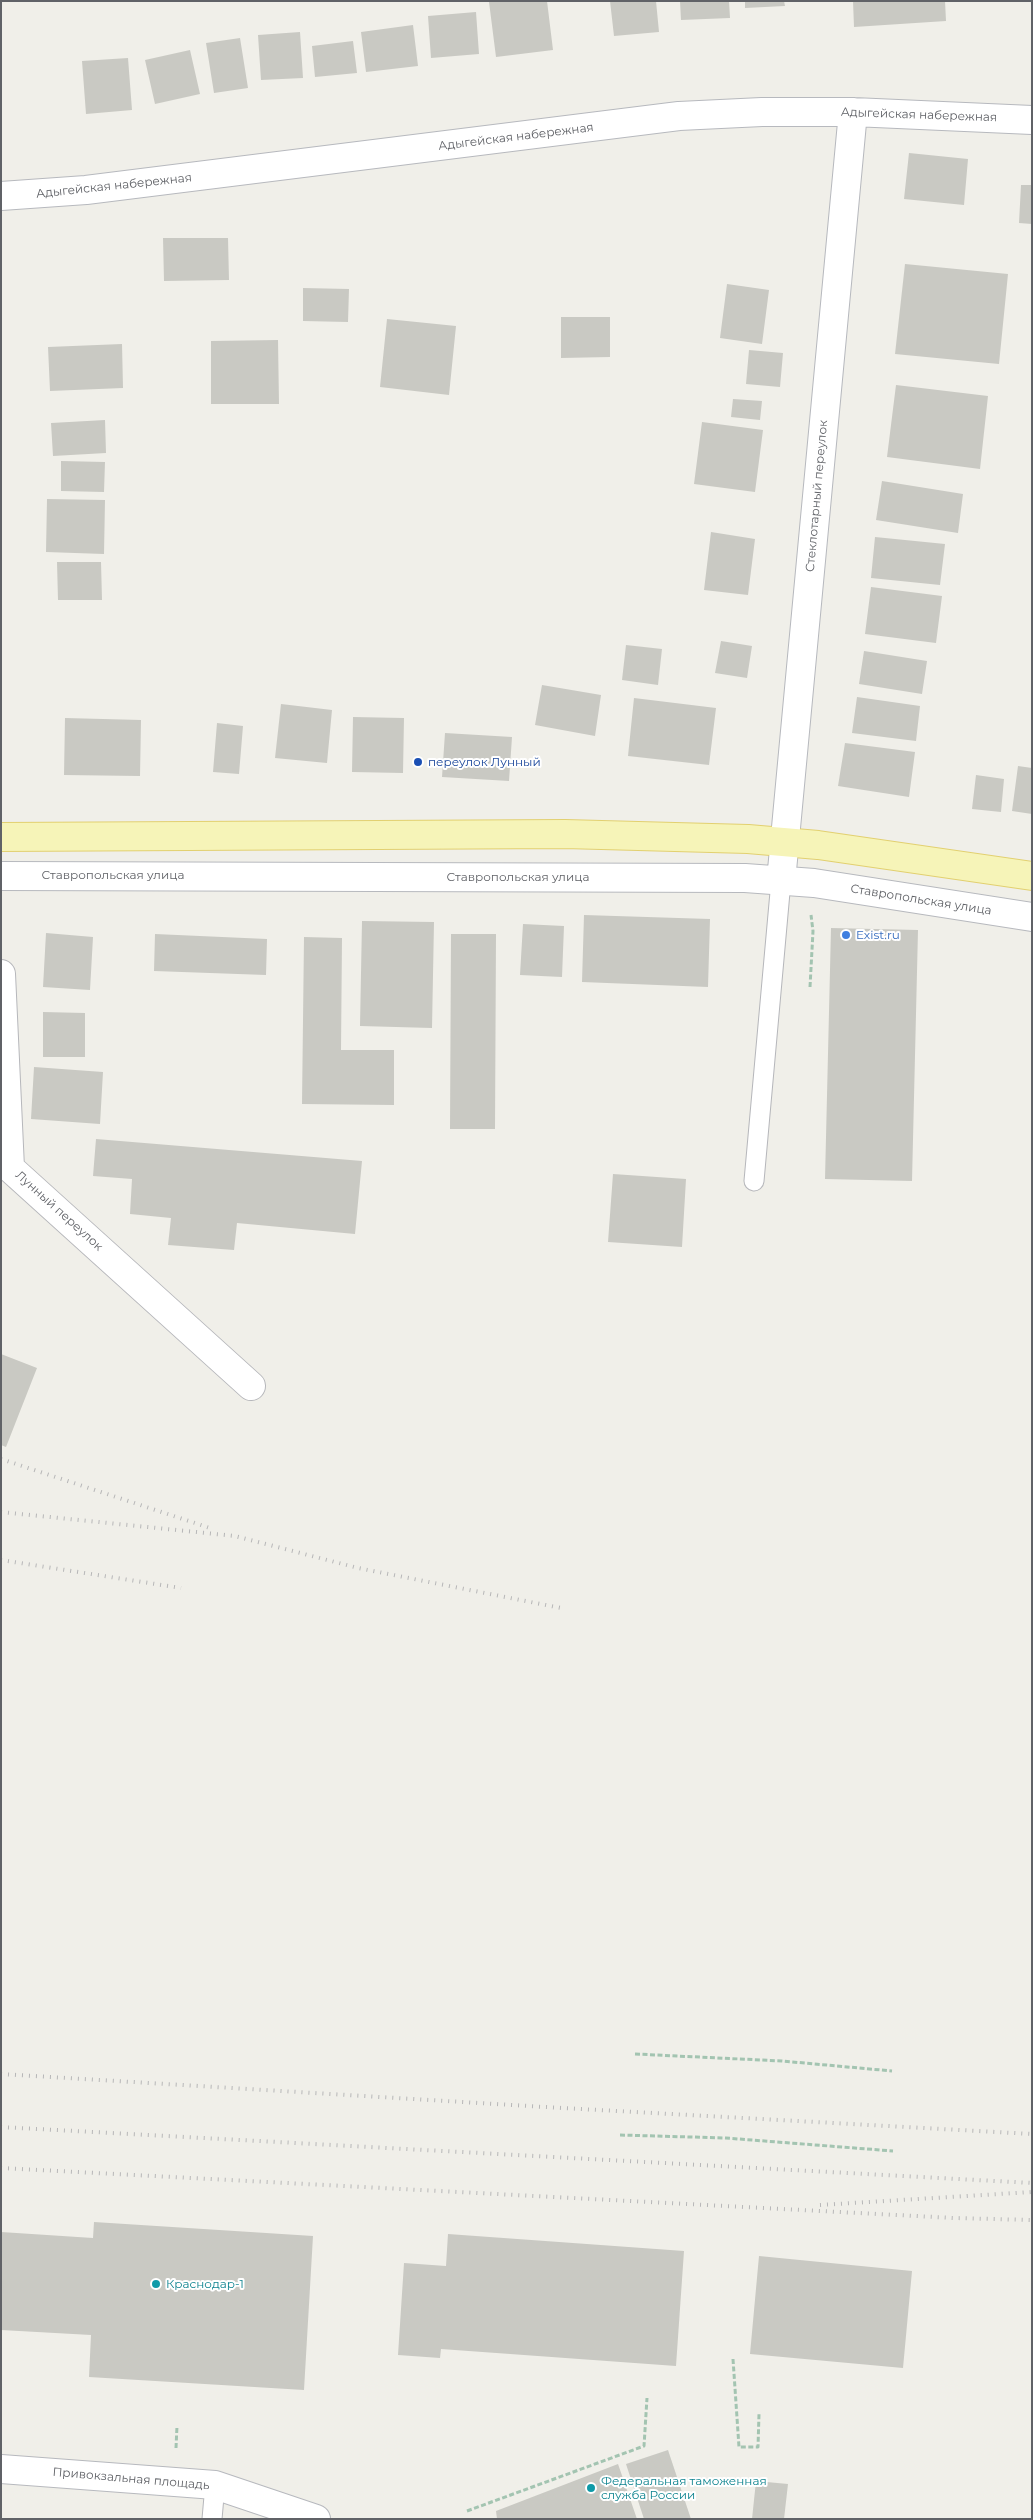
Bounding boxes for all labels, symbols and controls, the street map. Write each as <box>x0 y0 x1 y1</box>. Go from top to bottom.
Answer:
street label: Адыгейская набережная <box>841 105 997 125</box>
street label: Адыгейская набережная <box>437 120 595 154</box>
street label: Адыгейская набережная <box>35 171 193 201</box>
street label: Стеклотарный переулок <box>803 419 831 573</box>
place label: переулок Лунный <box>428 755 541 769</box>
marker: переулок Лунный <box>412 756 424 768</box>
street label: Ставропольская улица <box>42 868 184 882</box>
street label: Ставропольская улица <box>447 870 589 884</box>
street label: Ставропольская улица <box>849 882 993 918</box>
place label: Exist.ru <box>856 928 900 942</box>
marker: Exist.ru <box>840 929 852 941</box>
street label: Лунный переулок <box>12 1168 106 1254</box>
place label: Краснодар-1 <box>166 2277 244 2291</box>
marker: Краснодар-1 <box>150 2278 162 2290</box>
street label: Привокзальная площадь <box>52 2465 210 2493</box>
place label: Федеральная таможенная служба России <box>601 2474 767 2502</box>
marker: Федеральная таможенная служба России <box>585 2482 597 2494</box>

